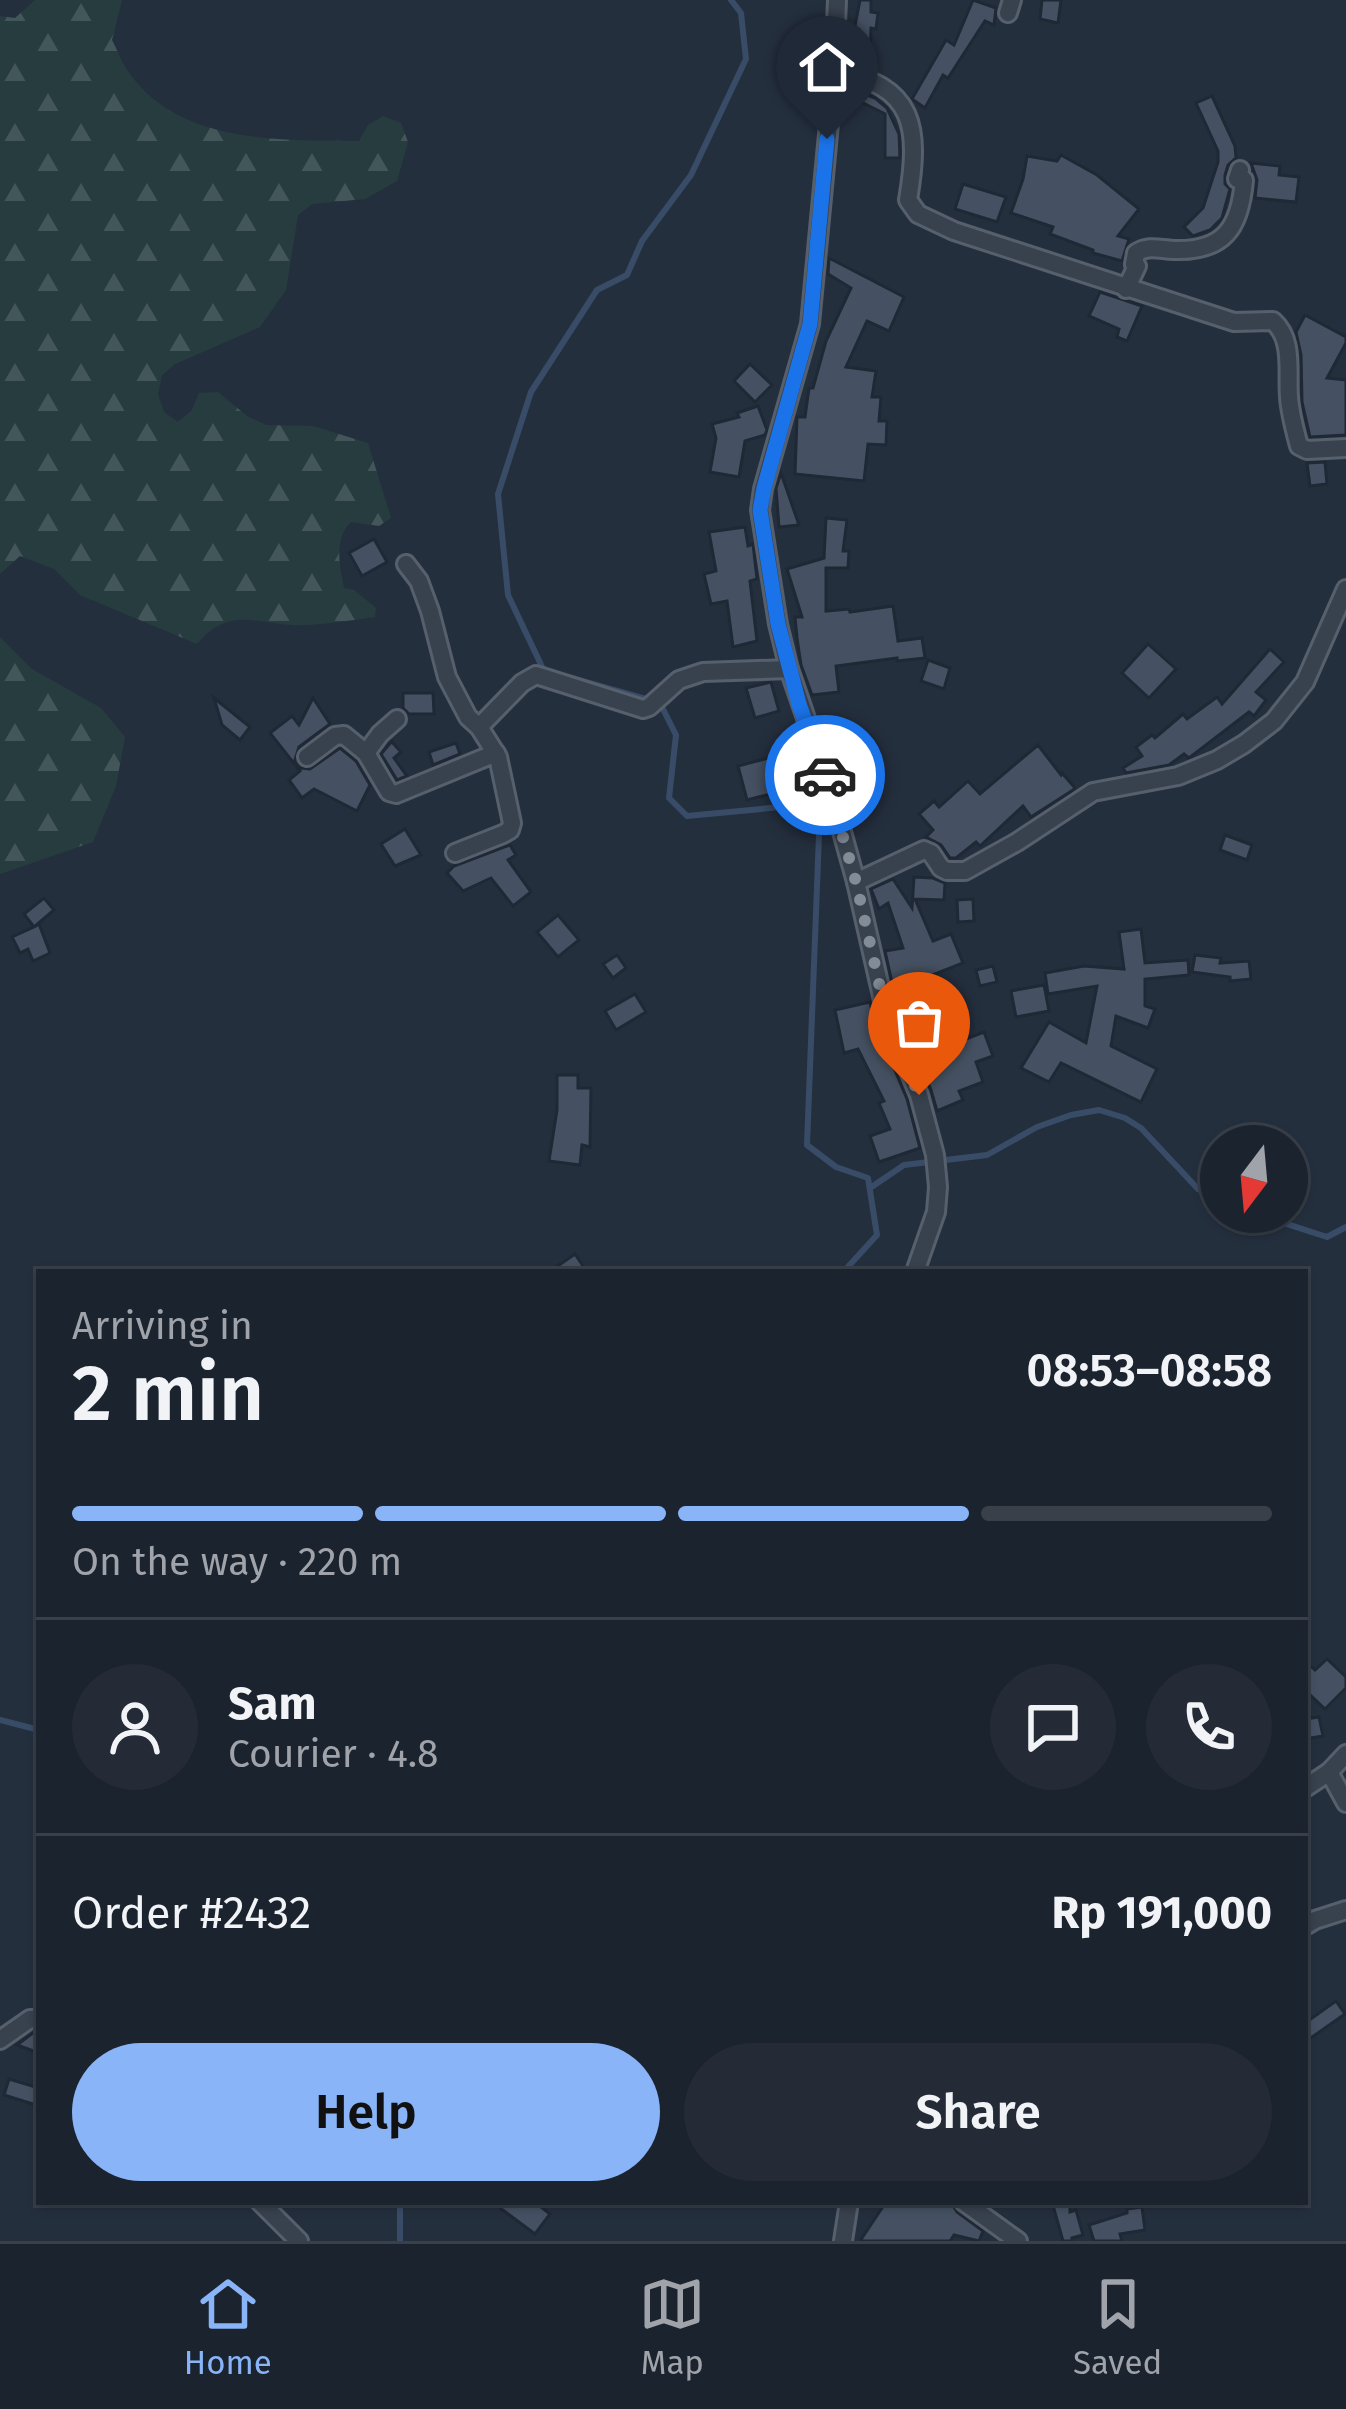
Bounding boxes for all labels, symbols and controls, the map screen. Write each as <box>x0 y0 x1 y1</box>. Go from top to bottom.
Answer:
pin <box>776 16 878 139</box>
icon: home <box>794 34 860 100</box>
courier <box>765 715 885 835</box>
icon: car <box>792 742 858 808</box>
pin <box>868 972 970 1095</box>
icon: bag <box>886 990 952 1056</box>
north arrow <box>1200 1125 1308 1233</box>
map controls <box>1200 1125 1308 1233</box>
text: Arriving in <box>72 1303 253 1349</box>
text: 08:53–08:58 <box>1027 1344 1272 1398</box>
text: 2 min <box>72 1347 264 1441</box>
text: On the way · 220 m <box>72 1539 402 1585</box>
button: person <box>72 1664 198 1790</box>
button: chat <box>990 1664 1116 1790</box>
button: phone <box>1146 1664 1272 1790</box>
text: Sam <box>228 1677 316 1731</box>
text: Courier · 4.8 <box>228 1731 439 1777</box>
text: Order #2432 <box>72 1886 311 1940</box>
text: Rp 191,000 <box>1051 1886 1272 1940</box>
button: Help <box>72 2043 660 2181</box>
button: Share <box>684 2043 1272 2181</box>
tab: Home <box>184 2271 272 2383</box>
tab: Map <box>639 2271 705 2383</box>
tab: Saved <box>1073 2271 1162 2383</box>

